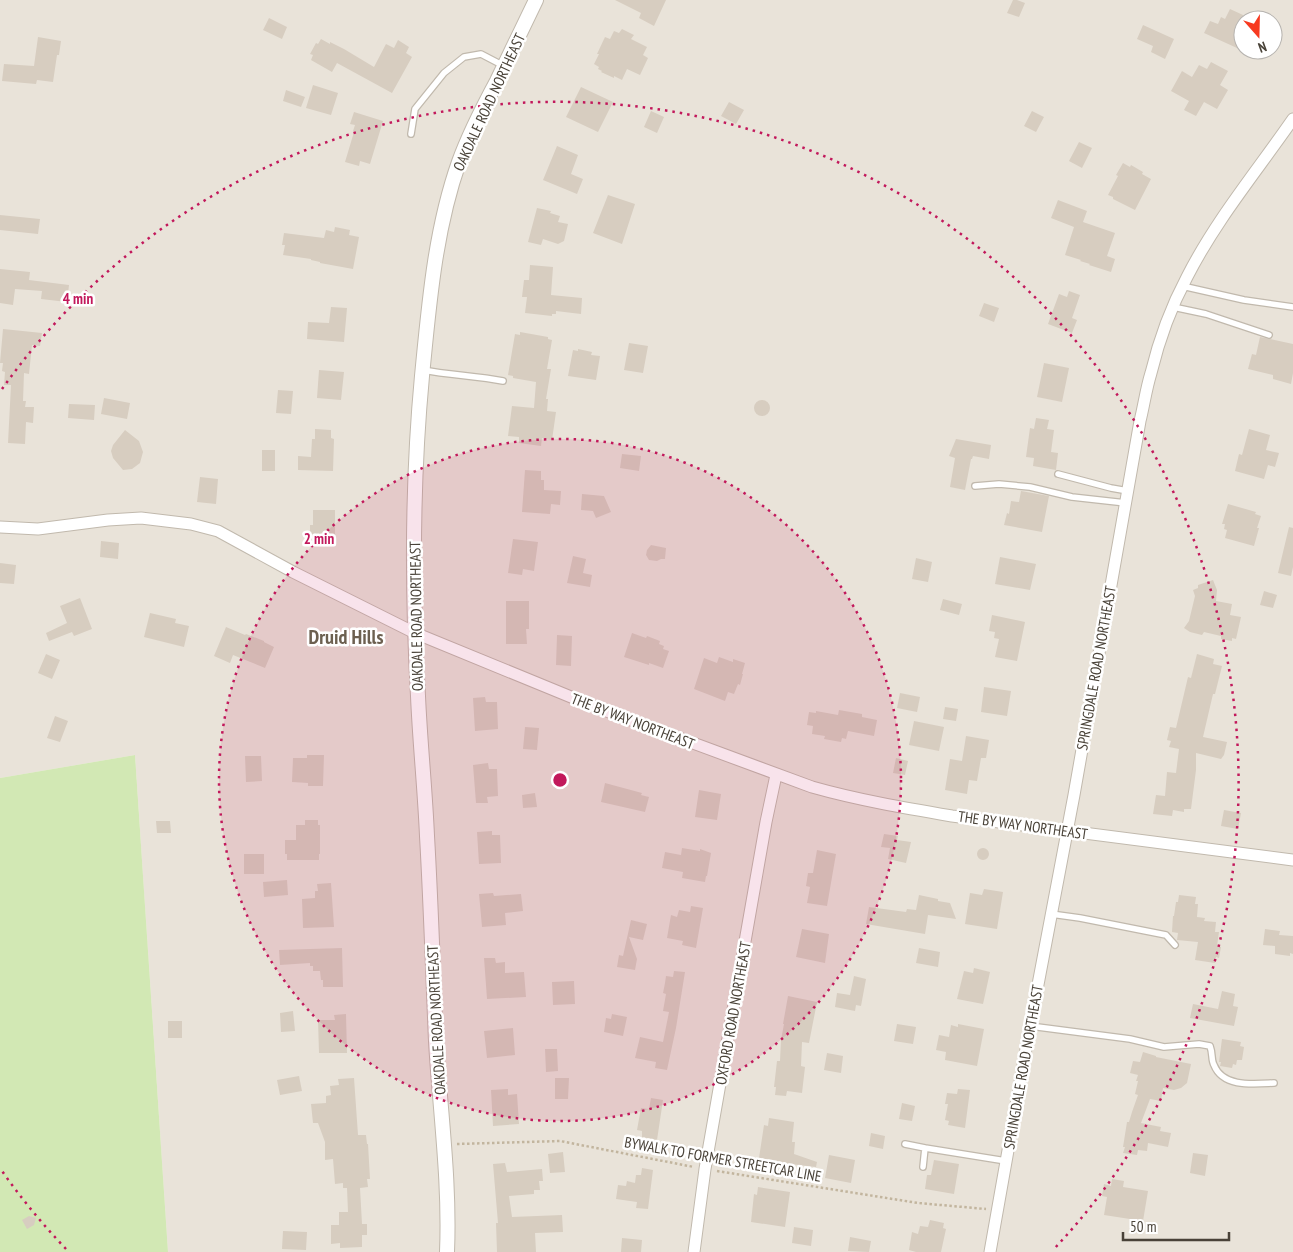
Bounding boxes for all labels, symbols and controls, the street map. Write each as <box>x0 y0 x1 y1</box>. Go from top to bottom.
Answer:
north arrow <box>1233 10 1283 60</box>
street label: OAKDALE ROAD NORTHEAST <box>449 30 529 174</box>
text: N <box>1256 37 1269 57</box>
text: 4 min <box>63 289 93 308</box>
text: 2 min <box>304 529 334 548</box>
street label: OAKDALE ROAD NORTHEAST <box>405 541 427 691</box>
street label: SPRINGDALE ROAD NORTHEAST <box>1072 584 1120 752</box>
district label: Druid Hills <box>309 624 383 650</box>
street label: THE BY WAY NORTHEAST <box>569 689 698 753</box>
centre of rings <box>551 771 569 789</box>
street label: THE BY WAY NORTHEAST <box>957 806 1089 844</box>
street label: OXFORD ROAD NORTHEAST <box>711 940 755 1086</box>
street label: OAKDALE ROAD NORTHEAST <box>423 944 449 1095</box>
street label: SPRINGDALE ROAD NORTHEAST <box>999 983 1047 1151</box>
street label: BYWALK TO FORMER STREETCAR LINE <box>623 1132 823 1186</box>
scale bar <box>1123 1210 1229 1242</box>
text: 50 m <box>1130 1217 1156 1236</box>

